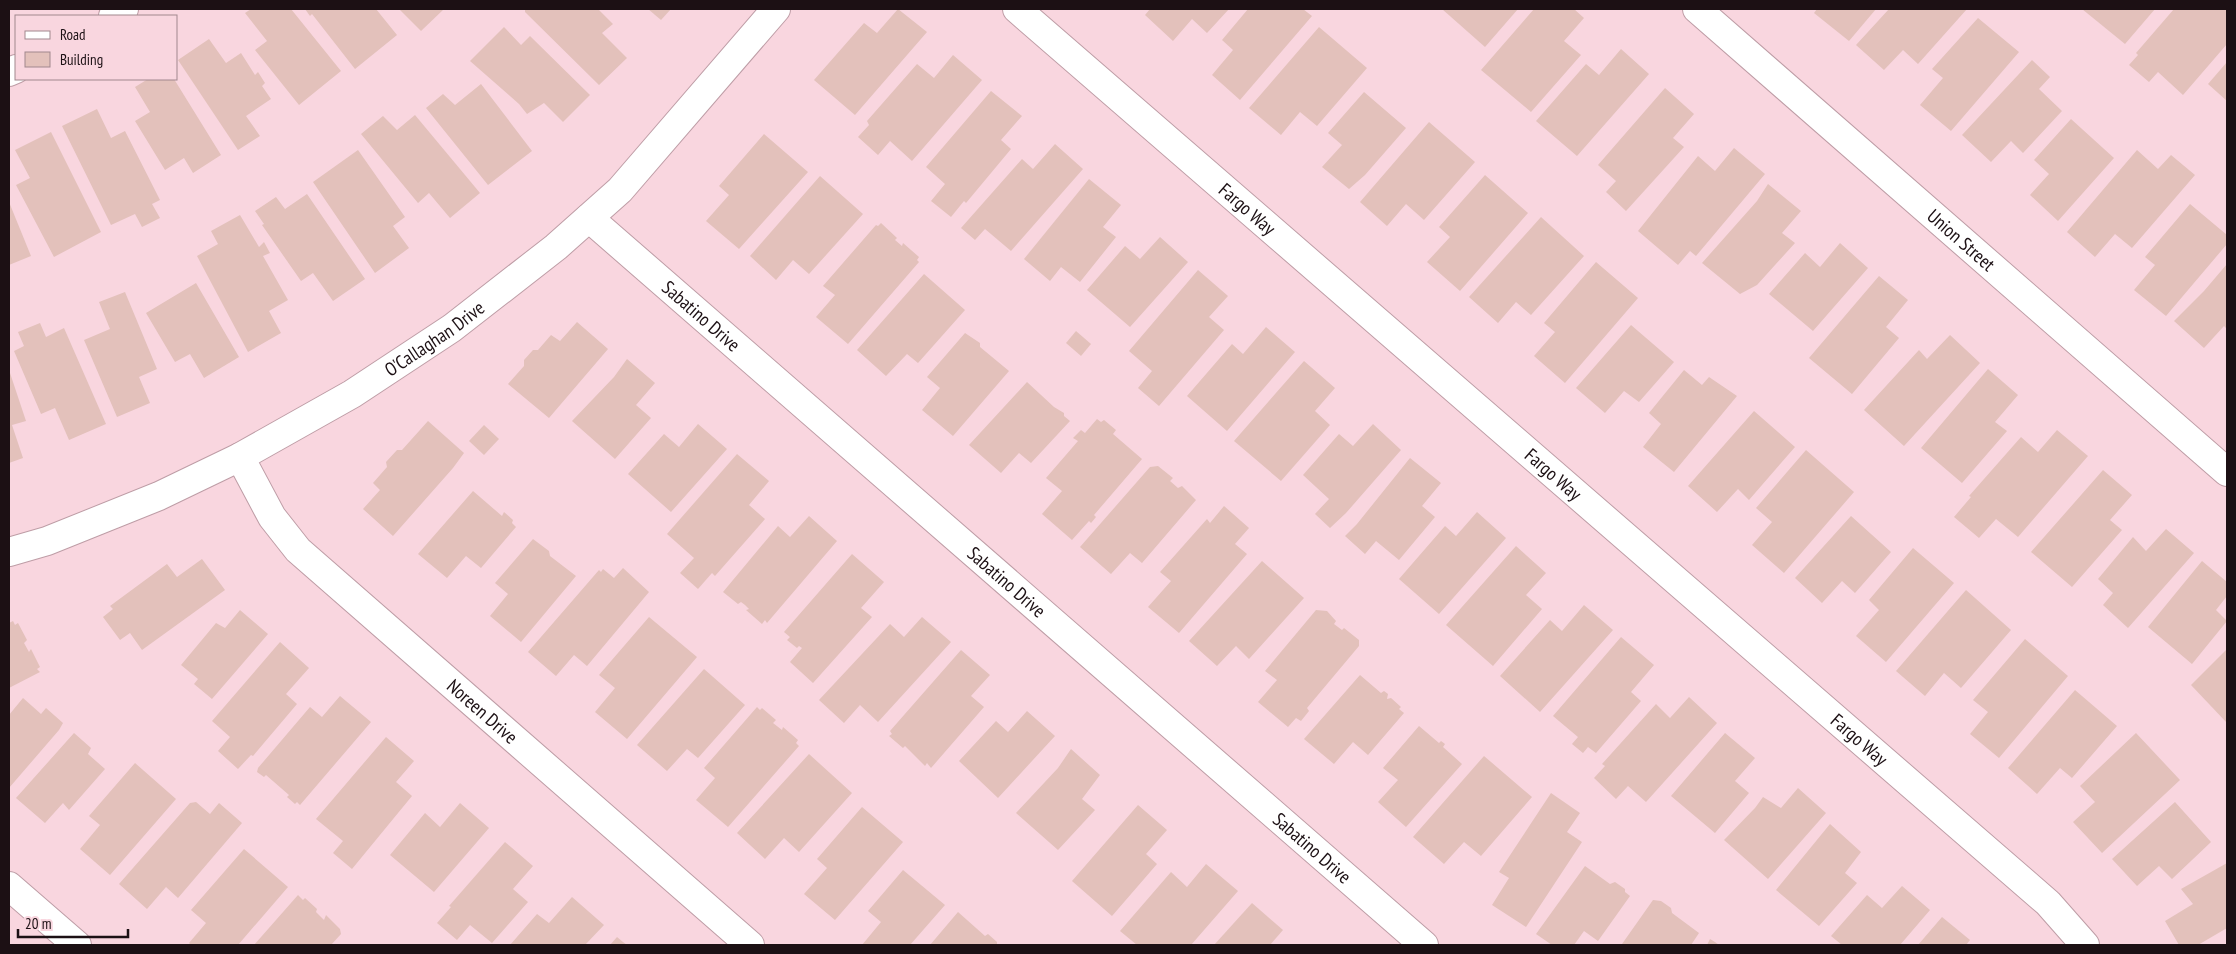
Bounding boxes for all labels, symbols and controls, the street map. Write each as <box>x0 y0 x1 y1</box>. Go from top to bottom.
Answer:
legend <box>15 15 178 80</box>
text: Road <box>60 25 86 44</box>
text: Building <box>60 50 103 69</box>
street label: Fargo Way <box>1214 178 1282 241</box>
street label: Union Street <box>1922 204 2001 277</box>
street label: Sabatino Drive <box>657 275 746 357</box>
street label: O'Callaghan Drive <box>380 295 489 381</box>
street label: Fargo Way <box>1520 443 1588 506</box>
street label: Sabatino Drive <box>963 541 1051 622</box>
street label: Noreen Drive <box>442 674 523 749</box>
street label: Fargo Way <box>1826 708 1893 771</box>
street label: Sabatino Drive <box>1268 807 1357 888</box>
scale bar <box>18 906 128 938</box>
text: 20 m <box>25 914 51 933</box>

